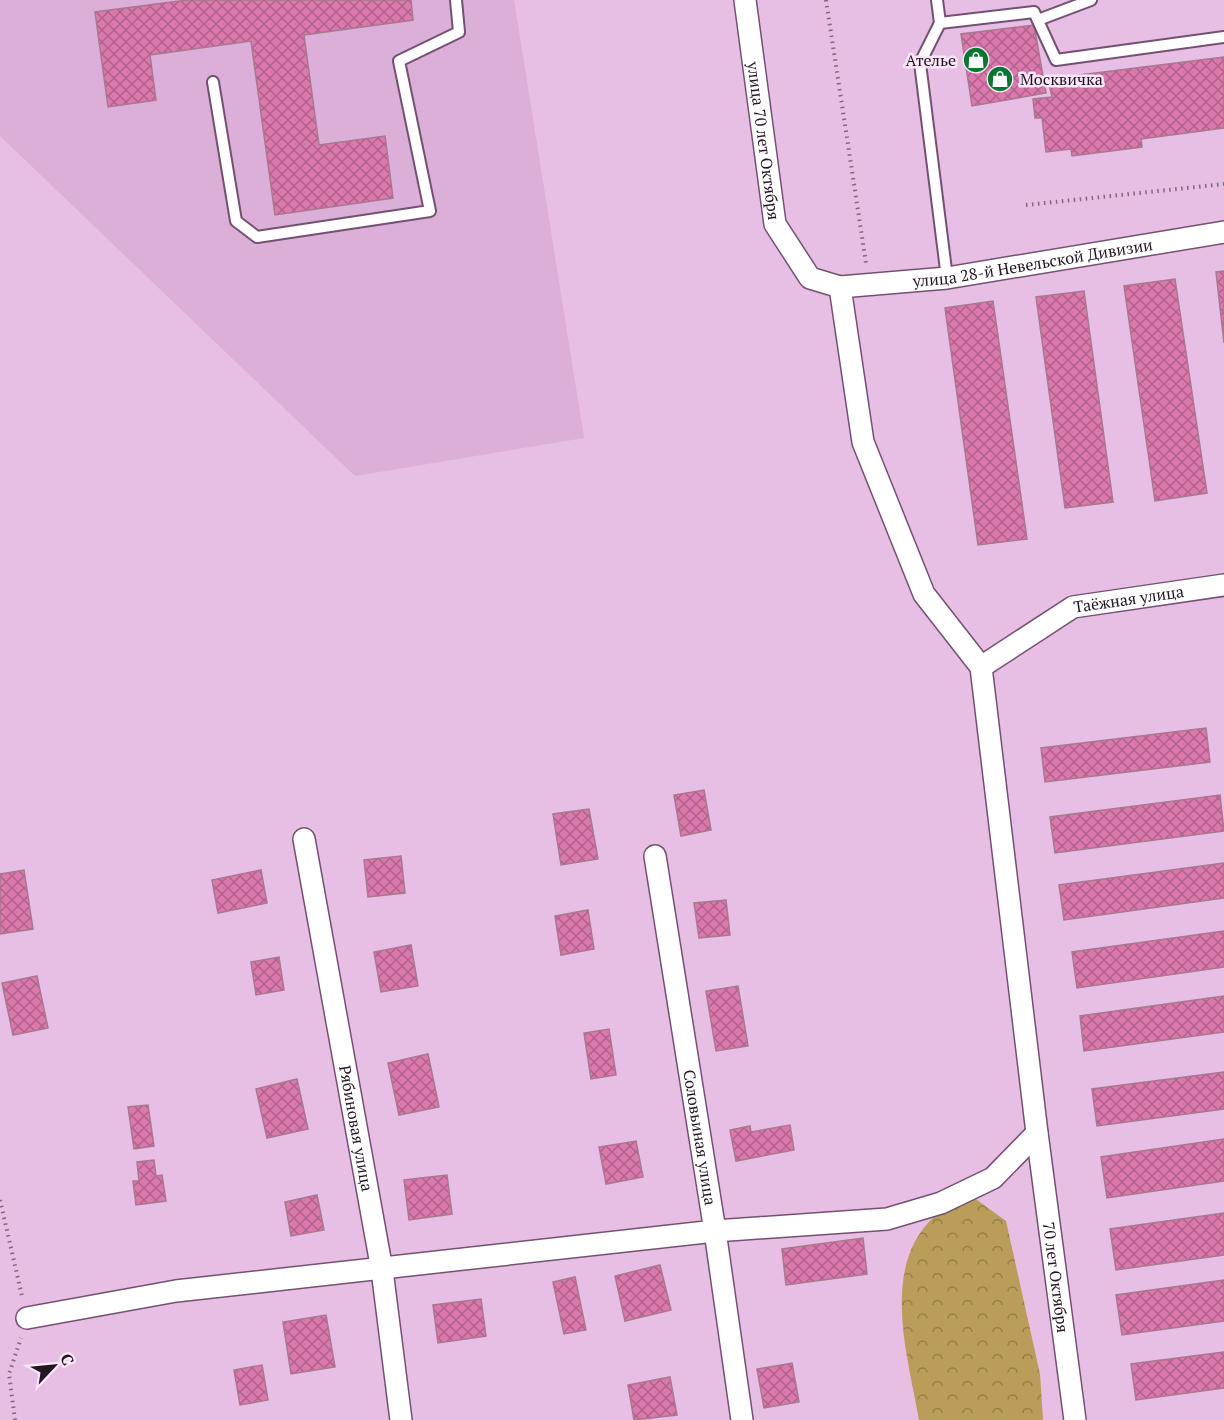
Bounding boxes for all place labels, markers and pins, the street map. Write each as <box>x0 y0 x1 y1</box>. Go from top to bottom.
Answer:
shop icon: Ателье <box>961 45 991 75</box>
place label: Ателье <box>905 49 956 71</box>
shop icon: Москвичка <box>985 64 1015 94</box>
place label: Москвичка <box>1020 68 1103 90</box>

